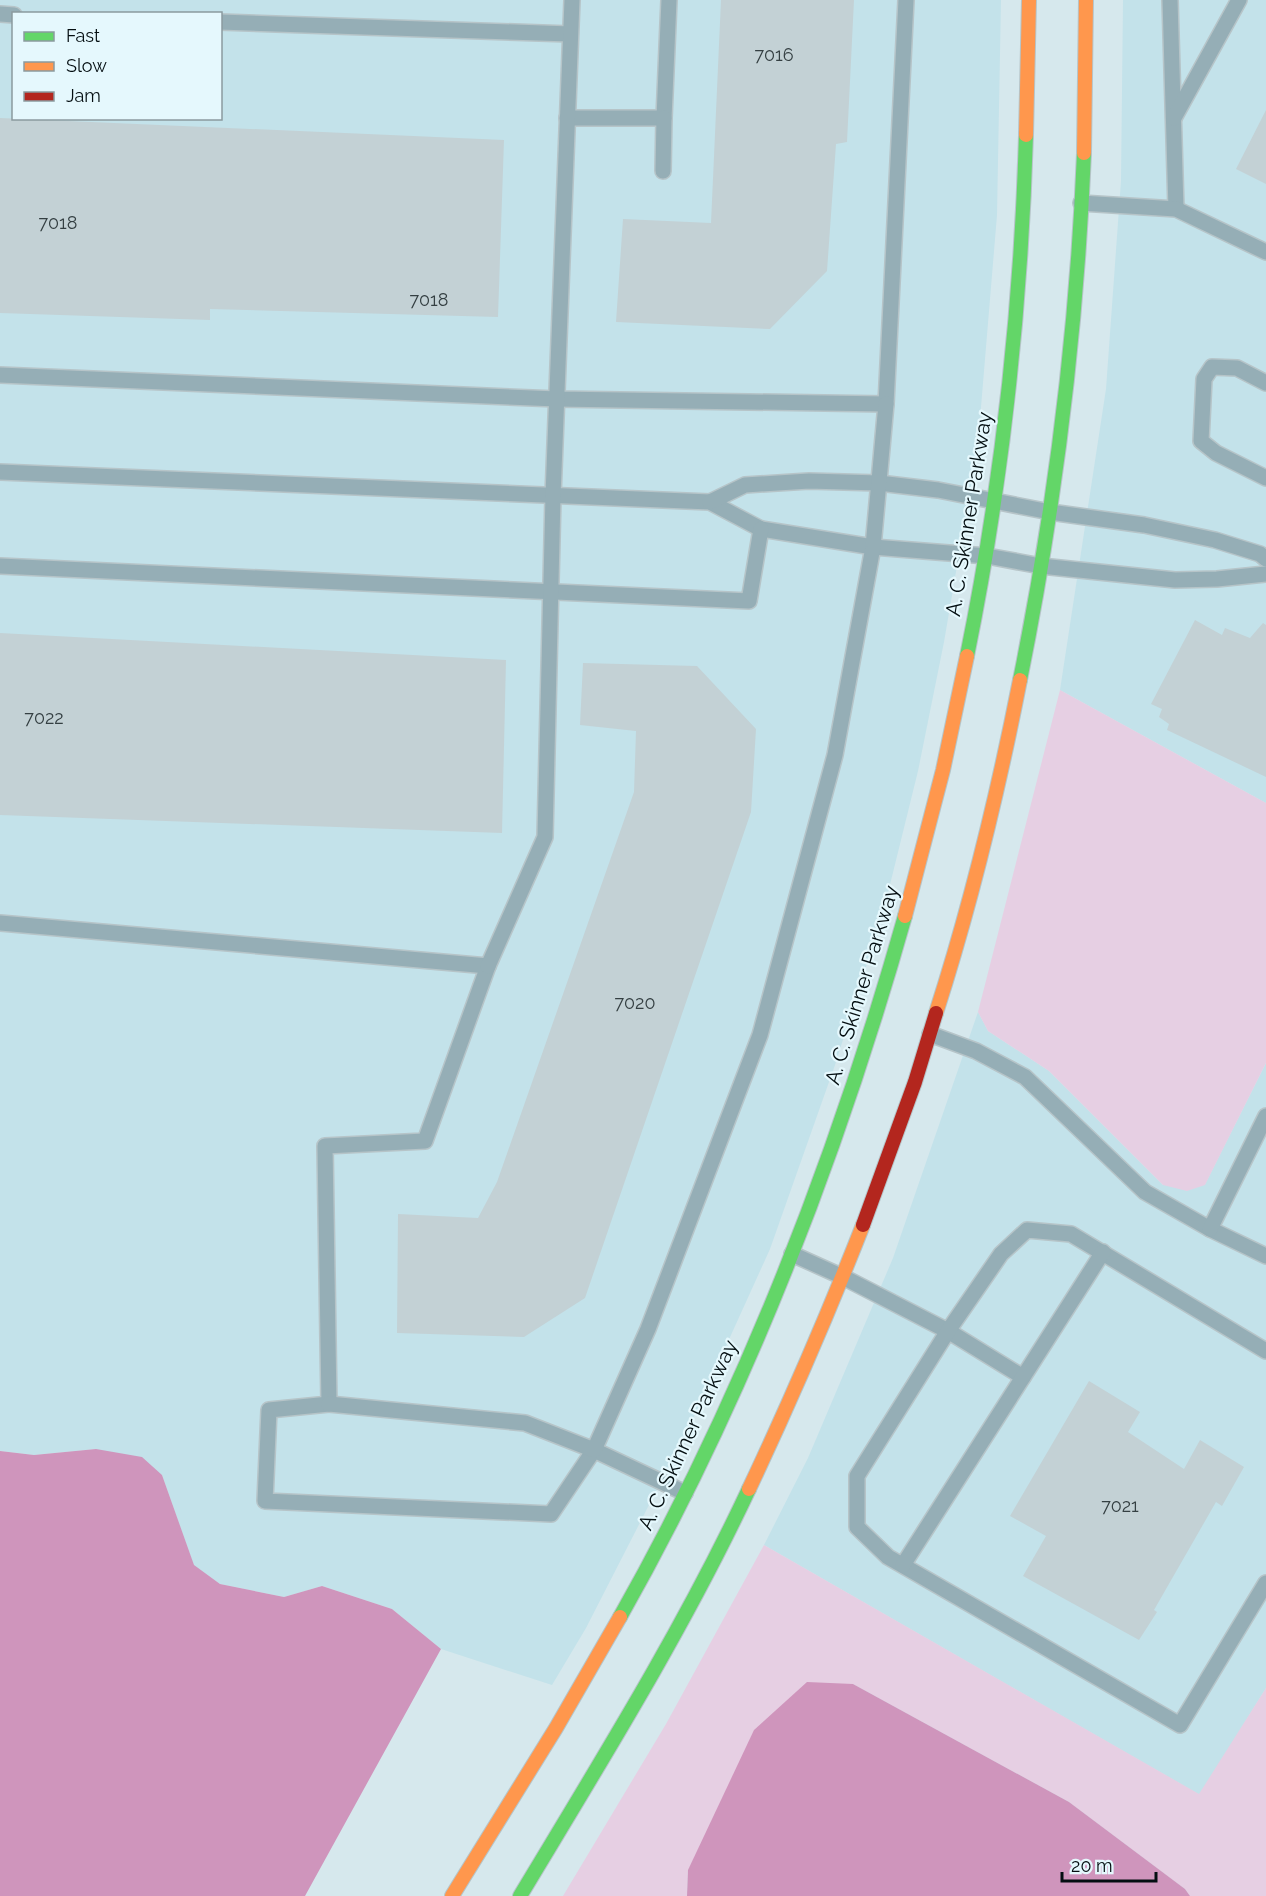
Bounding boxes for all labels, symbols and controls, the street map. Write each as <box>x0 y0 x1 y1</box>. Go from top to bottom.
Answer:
legend <box>12 12 222 120</box>
text: Fast <box>66 25 100 46</box>
house number: 7016 <box>754 44 794 65</box>
text: Slow <box>66 55 107 76</box>
text: Jam <box>66 85 101 106</box>
house number: 7018 <box>39 212 77 233</box>
house number: 7018 <box>410 289 448 310</box>
street label: A. C. Skinner Parkway <box>940 410 997 618</box>
house number: 7022 <box>24 707 64 728</box>
street label: A. C. Skinner Parkway <box>819 882 904 1087</box>
house number: 7020 <box>615 992 655 1013</box>
street label: A. C. Skinner Parkway <box>632 1336 743 1534</box>
house number: 7021 <box>1101 1495 1139 1516</box>
scale bar <box>1062 1845 1156 1883</box>
text: 20 m <box>1071 1855 1113 1876</box>

